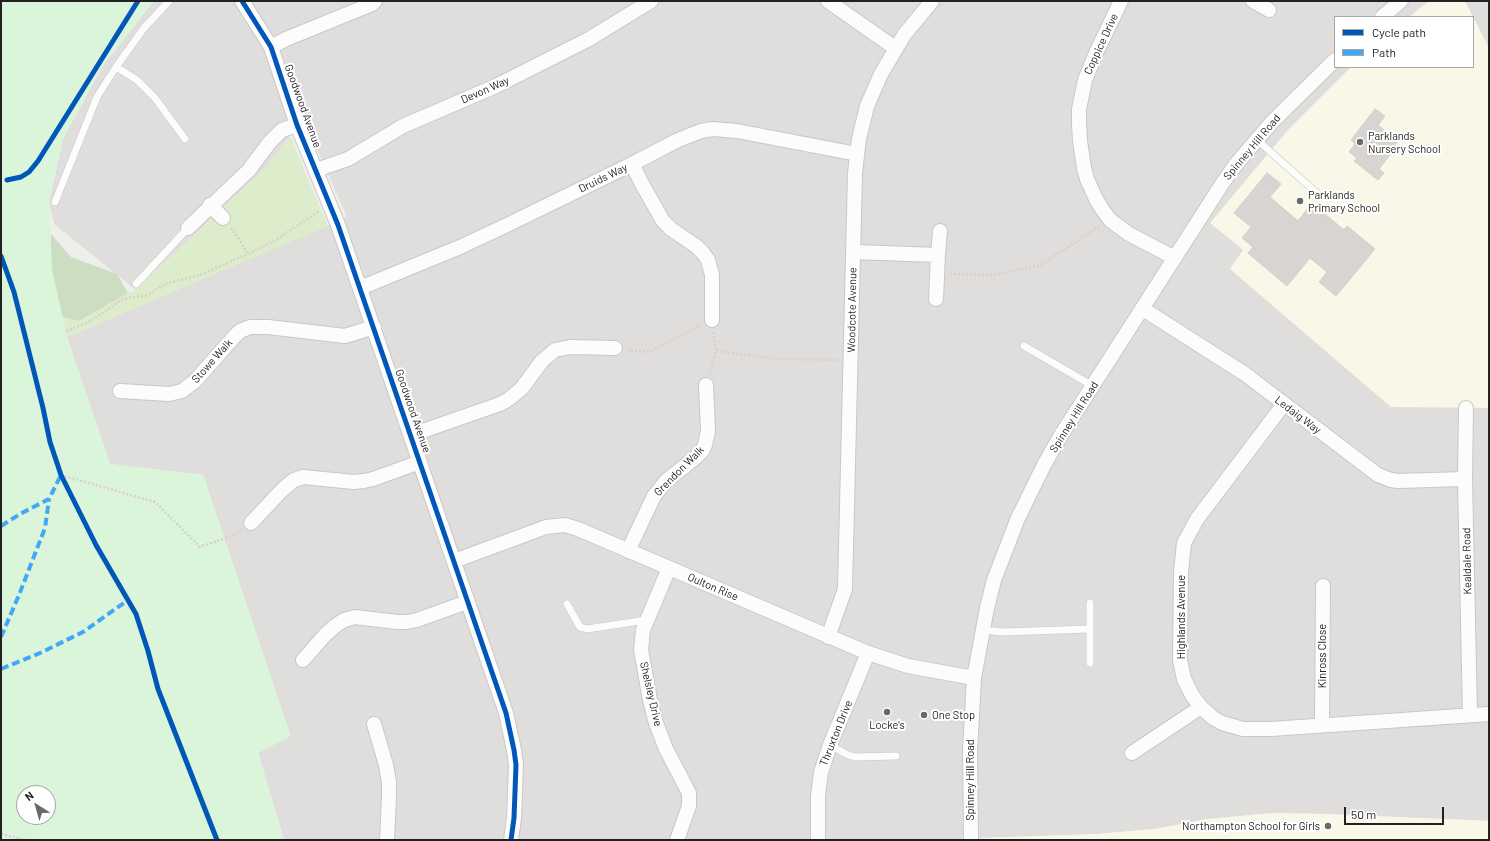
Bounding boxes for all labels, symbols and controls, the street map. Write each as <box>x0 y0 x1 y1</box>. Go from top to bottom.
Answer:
street label: Coppice Drive <box>1081 11 1121 77</box>
legend <box>1334 16 1474 68</box>
text: Cycle path <box>1372 25 1426 39</box>
text: Path <box>1372 45 1396 59</box>
street label: Goodwood Avenue <box>282 63 324 149</box>
street label: Devon Way <box>459 74 511 106</box>
street label: Spinney Hill Road <box>1221 111 1283 183</box>
place label: Parklands Nursery School <box>1368 129 1441 155</box>
marker: Parklands Nursery School <box>1355 137 1365 147</box>
street label: Druids Way <box>576 161 630 195</box>
place label: Parklands Primary School <box>1308 188 1380 214</box>
marker: Parklands Primary School <box>1295 196 1305 206</box>
street label: Woodcote Avenue <box>845 267 859 353</box>
street label: Stowe Walk <box>189 336 235 386</box>
street label: Goodwood Avenue <box>392 367 434 455</box>
street label: Spinney Hill Road <box>1047 379 1101 455</box>
street label: Ledaig Way <box>1272 393 1324 437</box>
street label: Grendon Walk <box>651 443 707 499</box>
street label: Kealdale Road <box>1460 527 1474 595</box>
street label: Oulton Rise <box>686 570 740 604</box>
street label: Highlands Avenue <box>1174 575 1188 659</box>
street label: Kinross Close <box>1315 624 1329 688</box>
street label: Shelsley Drive <box>637 660 665 728</box>
street label: Thruxton Drive <box>817 698 855 768</box>
marker: Locke's <box>882 707 892 717</box>
place label: One Stop <box>932 708 975 722</box>
marker: One Stop <box>919 710 929 720</box>
place label: Locke's <box>869 718 905 732</box>
street label: Spinney Hill Road <box>963 739 977 821</box>
north arrow <box>16 785 56 825</box>
text: N <box>22 788 36 803</box>
scale bar <box>1346 799 1446 825</box>
text: 50 m <box>1351 807 1376 821</box>
place label: Northampton School for Girls <box>1182 819 1320 833</box>
marker: Northampton School for Girls <box>1323 821 1333 831</box>

